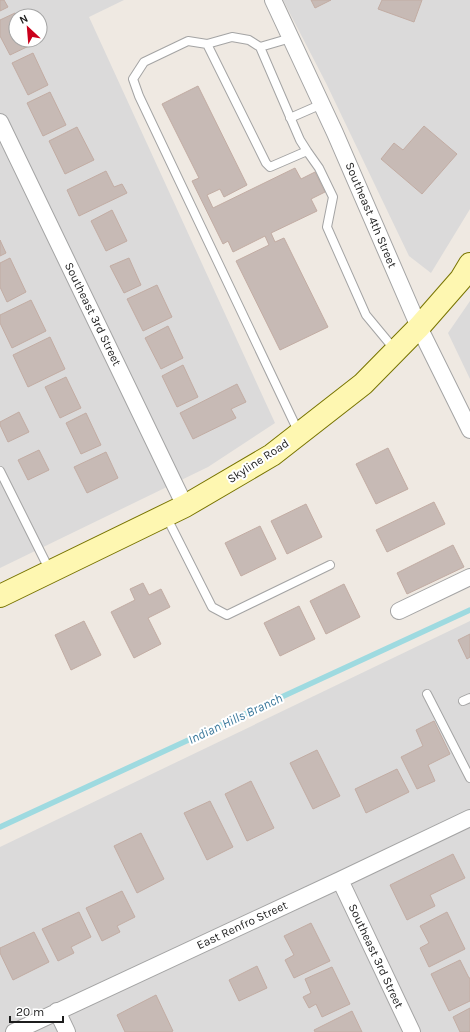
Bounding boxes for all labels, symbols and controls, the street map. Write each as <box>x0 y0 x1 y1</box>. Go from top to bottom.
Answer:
north arrow <box>8 8 48 48</box>
text: N <box>17 12 30 27</box>
street label: Southeast 4th Street <box>342 160 400 270</box>
street label: Southeast 3rd Street <box>62 260 124 369</box>
street label: Skyline Road <box>225 436 291 486</box>
water label: Indian Hills Branch <box>186 690 285 747</box>
street label: East Renfro Street <box>194 898 290 952</box>
street label: Southeast 3rd Street <box>346 902 407 1011</box>
scale bar <box>10 998 63 1024</box>
text: 20 m <box>16 1005 44 1019</box>

